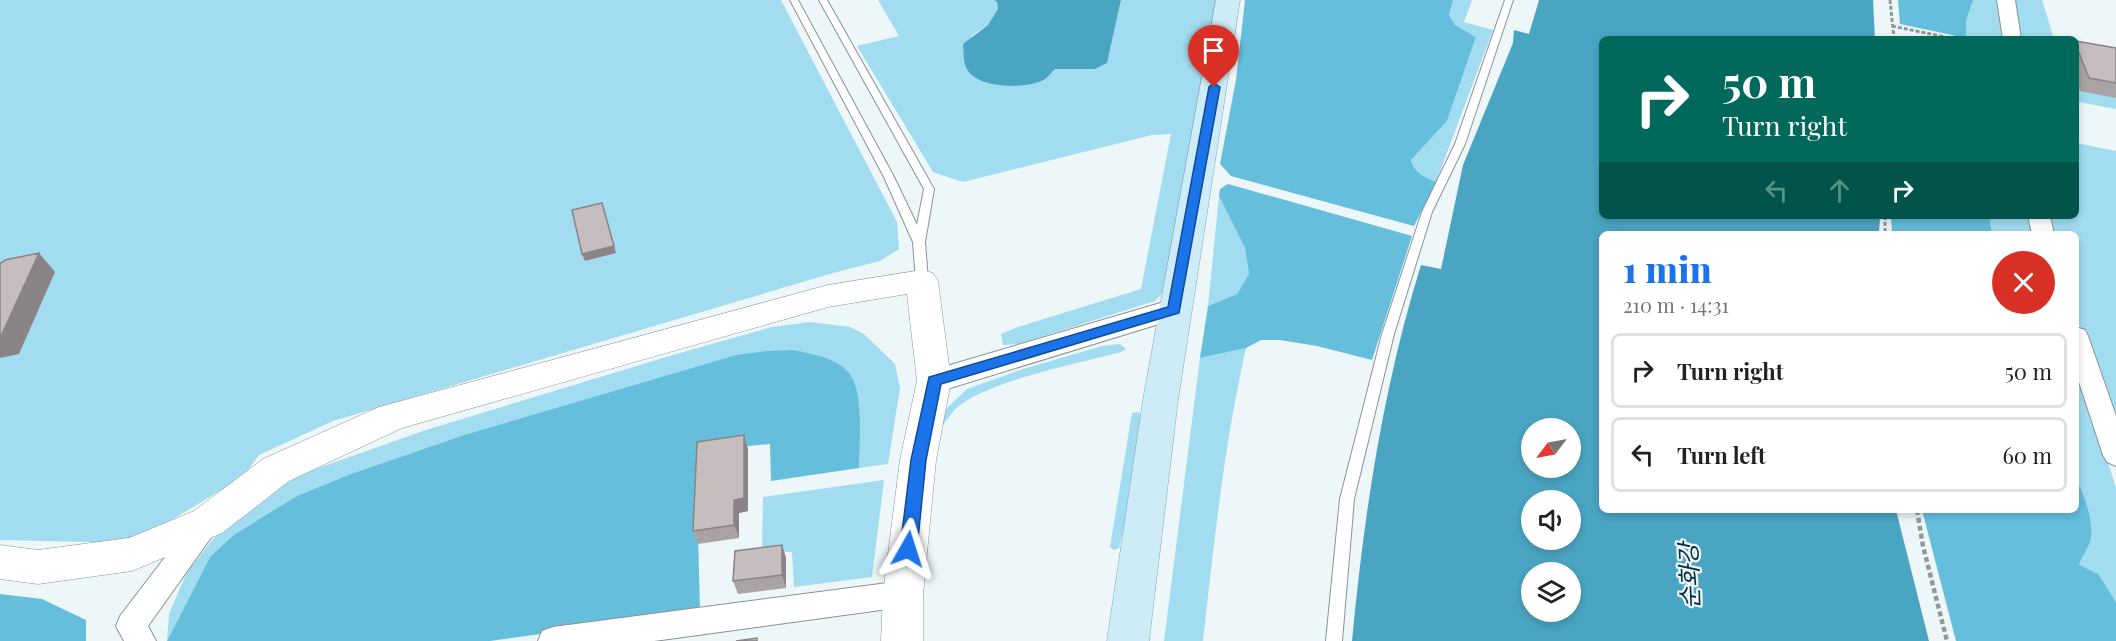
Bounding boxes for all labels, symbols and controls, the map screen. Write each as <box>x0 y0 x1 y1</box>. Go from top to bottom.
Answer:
pin <box>1188 25 1239 87</box>
icon: arrive <box>1197 34 1230 67</box>
text: 50 m <box>1722 53 1816 109</box>
icon: right <box>1623 60 1701 138</box>
text: Turn right <box>1722 107 1847 143</box>
icon: left <box>1760 174 1793 207</box>
icon: ahead <box>1823 174 1856 207</box>
icon: right <box>1886 174 1919 207</box>
text: 1 min <box>1623 244 1712 292</box>
button: close <box>1992 251 2055 314</box>
text: 210 m · 14:31 <box>1623 291 1729 318</box>
icon: right <box>1626 354 1659 387</box>
text: Turn right <box>1677 356 1783 386</box>
text: 50 m <box>2005 356 2052 386</box>
north arrow <box>1521 418 1581 478</box>
map controls <box>1521 418 1581 622</box>
icon: left <box>1626 438 1659 471</box>
text: Turn left <box>1677 440 1766 470</box>
text: 60 m <box>2002 440 2052 470</box>
button: sound <box>1521 490 1581 550</box>
position arrow <box>876 517 940 581</box>
water label: 순화강 <box>1671 539 1705 610</box>
button: layers <box>1521 562 1581 622</box>

